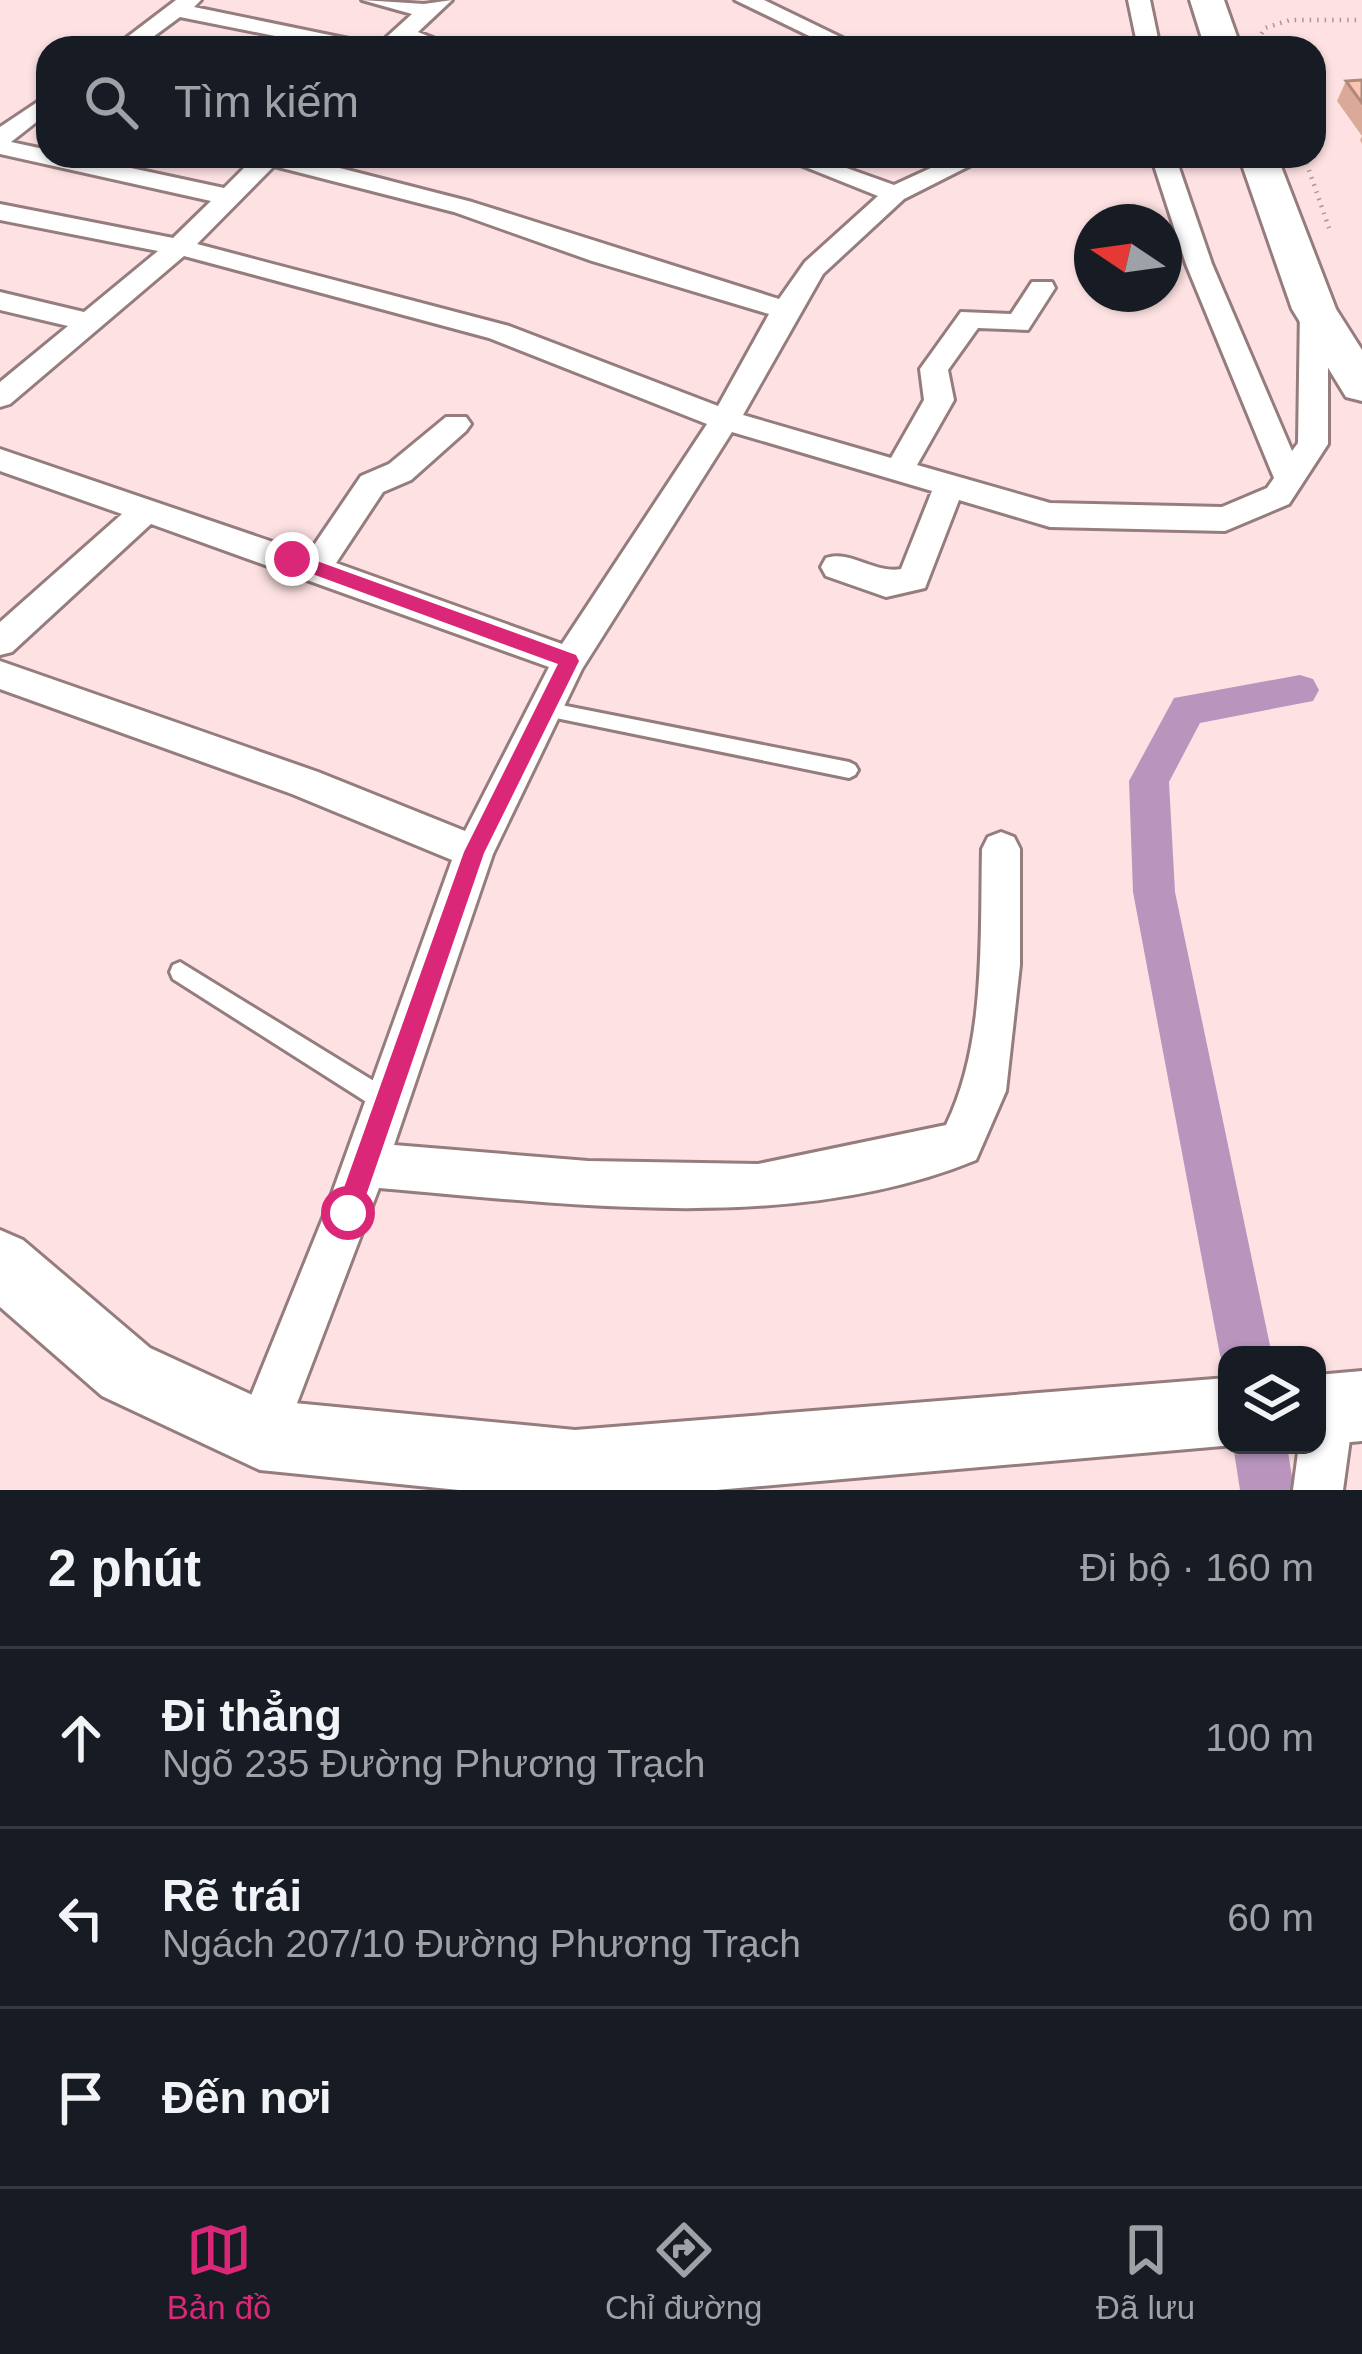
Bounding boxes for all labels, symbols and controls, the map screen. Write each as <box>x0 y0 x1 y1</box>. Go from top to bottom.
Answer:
search box <box>36 36 1326 168</box>
icon: search <box>78 69 144 135</box>
text: Tìm kiếm <box>174 76 359 127</box>
north arrow <box>1074 204 1182 312</box>
route end <box>265 532 319 586</box>
route start <box>321 1186 375 1240</box>
map controls <box>1218 1346 1326 1454</box>
button: layers <box>1218 1346 1326 1454</box>
text: 2 phút <box>48 1540 201 1597</box>
text: Đi bộ · 160 m <box>1080 1546 1314 1589</box>
text: Đi thẳng <box>162 1690 342 1741</box>
icon: ahead <box>48 1705 114 1771</box>
text: 100 m <box>1206 1716 1314 1759</box>
text: Ngõ 235 Đường Phương Trạch <box>162 1742 706 1785</box>
text: Rẽ trái <box>162 1870 302 1921</box>
icon: left <box>48 1885 114 1951</box>
text: 60 m <box>1227 1896 1314 1939</box>
text: Ngách 207/10 Đường Phương Trạch <box>162 1922 801 1965</box>
icon: arrive <box>48 2065 114 2131</box>
text: Đến nơi <box>162 2072 332 2123</box>
tab: Bản đồ <box>167 2217 271 2327</box>
tab: Chỉ đường <box>605 2217 762 2327</box>
tab: Đã lưu <box>1096 2217 1195 2327</box>

